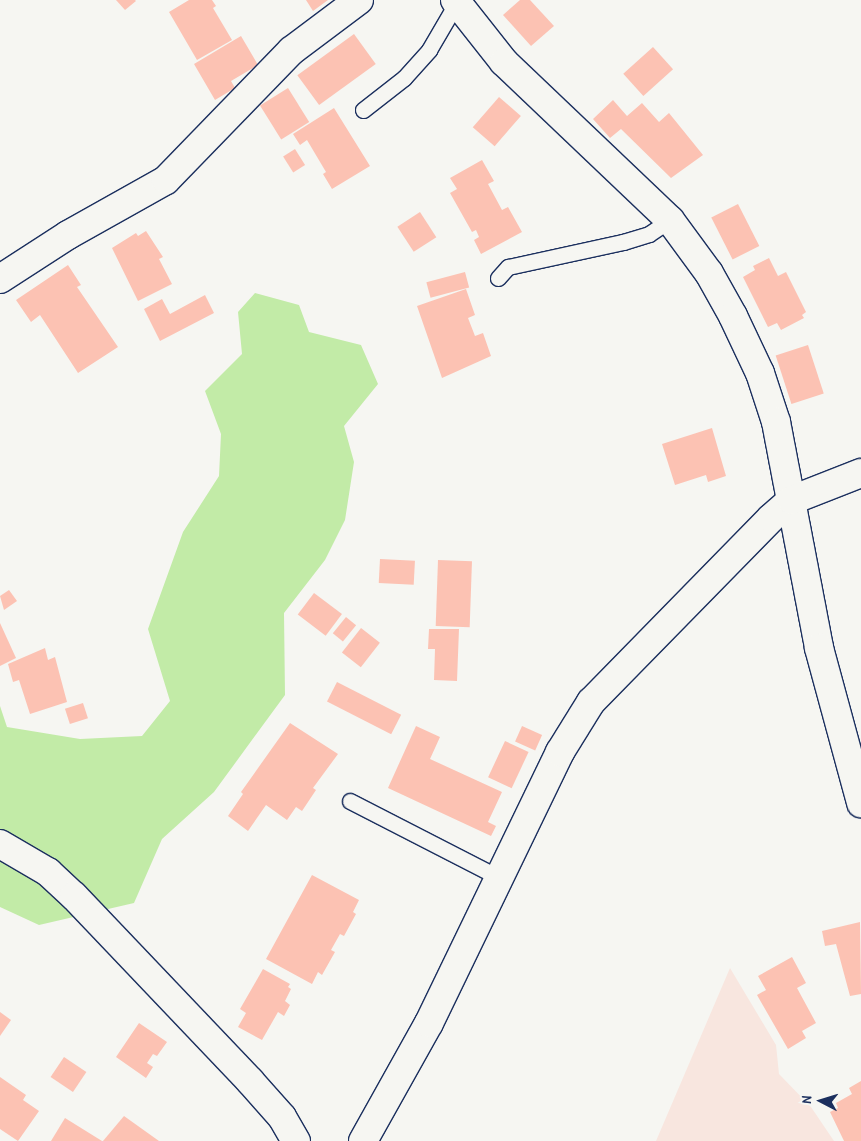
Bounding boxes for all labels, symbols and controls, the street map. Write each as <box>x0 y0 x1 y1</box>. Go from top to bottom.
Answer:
north arrow <box>796 1076 846 1126</box>
text: N <box>796 1095 815 1104</box>

